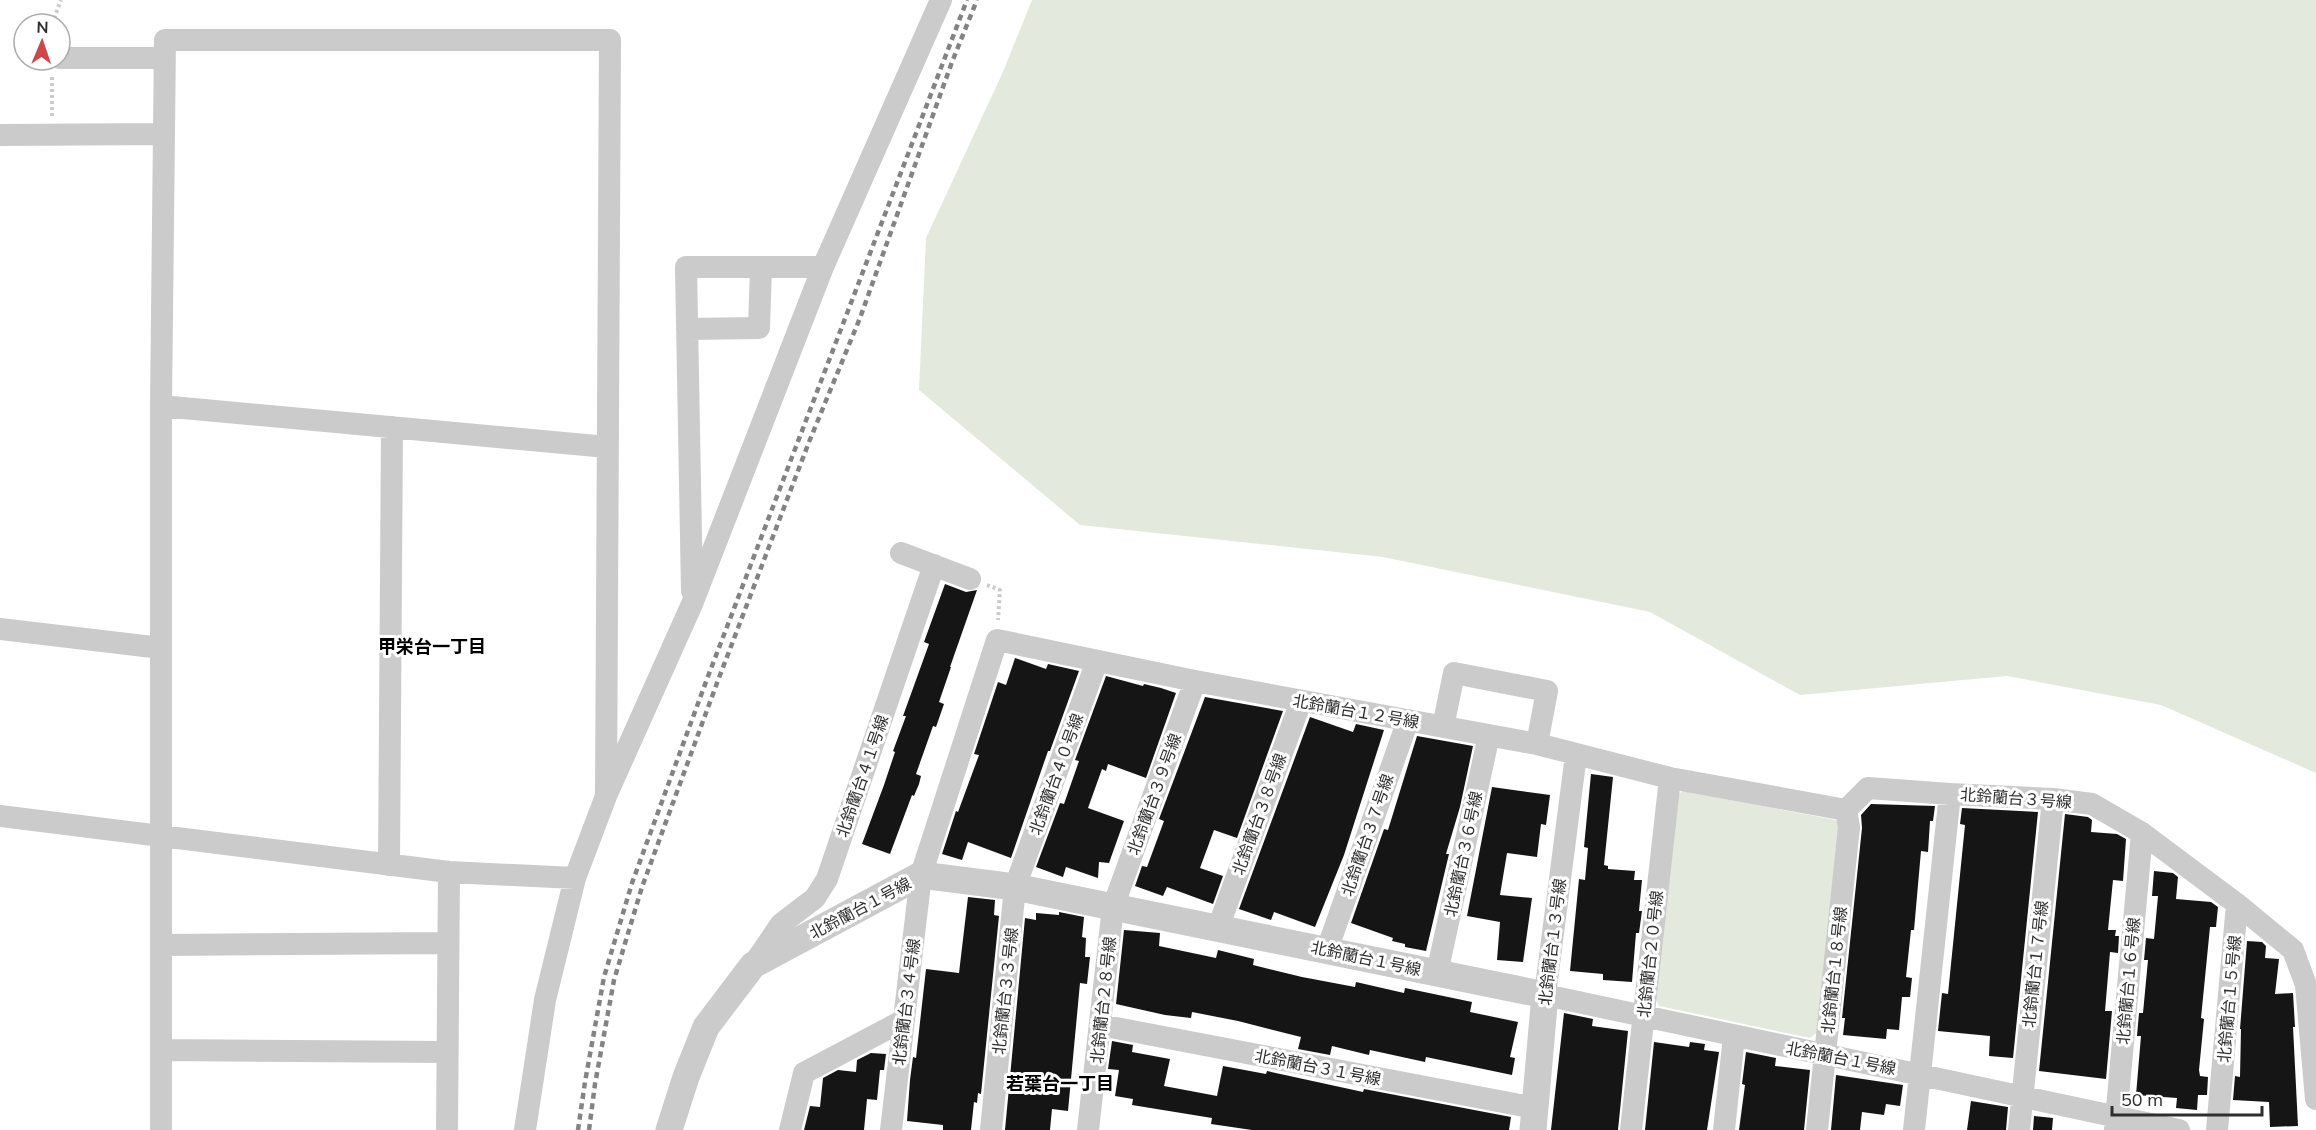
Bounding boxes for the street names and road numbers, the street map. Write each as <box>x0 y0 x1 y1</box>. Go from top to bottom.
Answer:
street label: 北鈴蘭台１２号線 <box>1291 690 1421 732</box>
street label: 北鈴蘭台４０号線 <box>1025 710 1087 838</box>
street label: 北鈴蘭台４１号線 <box>832 712 892 840</box>
street label: 北鈴蘭台３９号線 <box>1123 730 1185 858</box>
street label: 北鈴蘭台３８号線 <box>1228 750 1290 878</box>
street label: 北鈴蘭台３７号線 <box>1337 771 1397 899</box>
street label: 北鈴蘭台３号線 <box>1959 784 2073 812</box>
street label: 北鈴蘭台３６号線 <box>1440 789 1486 919</box>
street label: 北鈴蘭台１号線 <box>806 873 914 943</box>
street label: 北鈴蘭台１３号線 <box>1534 877 1570 1007</box>
street label: 北鈴蘭台２０号線 <box>1633 889 1667 1019</box>
street label: 北鈴蘭台１７号線 <box>2018 899 2052 1029</box>
street label: 北鈴蘭台１８号線 <box>1817 905 1851 1035</box>
street label: 北鈴蘭台１６号線 <box>2112 916 2144 1046</box>
street label: 北鈴蘭台３３号線 <box>988 926 1022 1056</box>
street label: 北鈴蘭台１５号線 <box>2213 934 2245 1064</box>
street label: 北鈴蘭台２８号線 <box>1086 935 1120 1065</box>
street label: 北鈴蘭台３４号線 <box>888 937 924 1067</box>
street label: 北鈴蘭台１号線 <box>1309 937 1423 979</box>
street label: 北鈴蘭台１号線 <box>1784 1037 1898 1079</box>
street label: 北鈴蘭台３１号線 <box>1253 1045 1383 1089</box>

